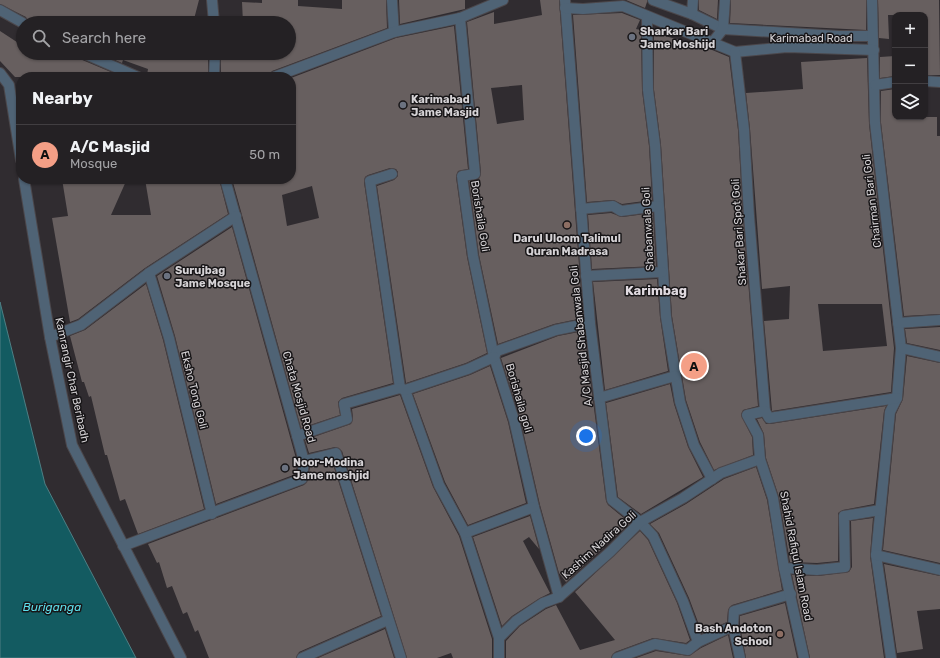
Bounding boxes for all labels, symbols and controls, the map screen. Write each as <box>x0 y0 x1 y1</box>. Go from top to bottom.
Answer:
map controls <box>892 12 928 120</box>
button: + <box>892 12 928 48</box>
search box <box>16 16 296 60</box>
place label: Sharkar Bari Jame Moshijd <box>640 25 715 51</box>
icon: search <box>30 27 52 49</box>
text: Search here <box>62 29 146 47</box>
marker: Sharkar Bari Jame Moshijd <box>627 32 637 42</box>
street label: Karimabad Road <box>769 32 853 45</box>
button: − <box>892 48 928 84</box>
button: layers <box>892 84 928 120</box>
text: Nearby <box>32 88 93 108</box>
place label: Karimabad Jame Masjid <box>411 93 479 119</box>
marker: Karimabad Jame Masjid <box>398 100 408 110</box>
text: A/C Masjid <box>70 138 150 156</box>
text: A <box>40 147 50 162</box>
text: 50 m <box>249 147 280 162</box>
street label: Chairman Bari Goli <box>860 153 884 249</box>
text: Mosque <box>70 156 117 171</box>
street label: Shakar Bari Spot Goli <box>729 178 749 286</box>
street label: Borishaila Goli <box>468 179 492 253</box>
street label: Shabanwala Goli <box>639 187 657 271</box>
marker: Darul Uloom Talimul Quran Madrasa <box>562 220 572 230</box>
place label: Darul Uloom Talimul Quran Madrasa <box>513 232 621 258</box>
place label: Surujbag Jame Mosque <box>175 264 251 290</box>
street label: A/C Masjid Shabanwala Goli <box>567 265 595 407</box>
marker: Surujbag Jame Mosque <box>162 271 172 281</box>
district label: Karimbag <box>625 283 687 298</box>
street label: Kamrangir Char Beribadh <box>52 316 92 444</box>
street label: Eksho Tong Goli <box>178 350 210 430</box>
street label: Chata Mosjid Road <box>280 350 318 444</box>
pin: A <box>681 351 707 381</box>
street label: Borishaila goli <box>503 362 535 434</box>
your location <box>576 426 596 446</box>
place label: Noor-Modina Jame moshjid <box>293 456 369 482</box>
marker: Noor-Modina Jame moshjid <box>280 463 290 473</box>
street label: Shahid Rafiqul Islam Road <box>777 490 815 622</box>
street label: Kashim Nadira Goli <box>559 508 639 582</box>
water label: Buriganga <box>23 600 81 614</box>
place label: Bash Andoton School <box>695 622 772 648</box>
marker: Bash Andoton School <box>775 629 785 639</box>

